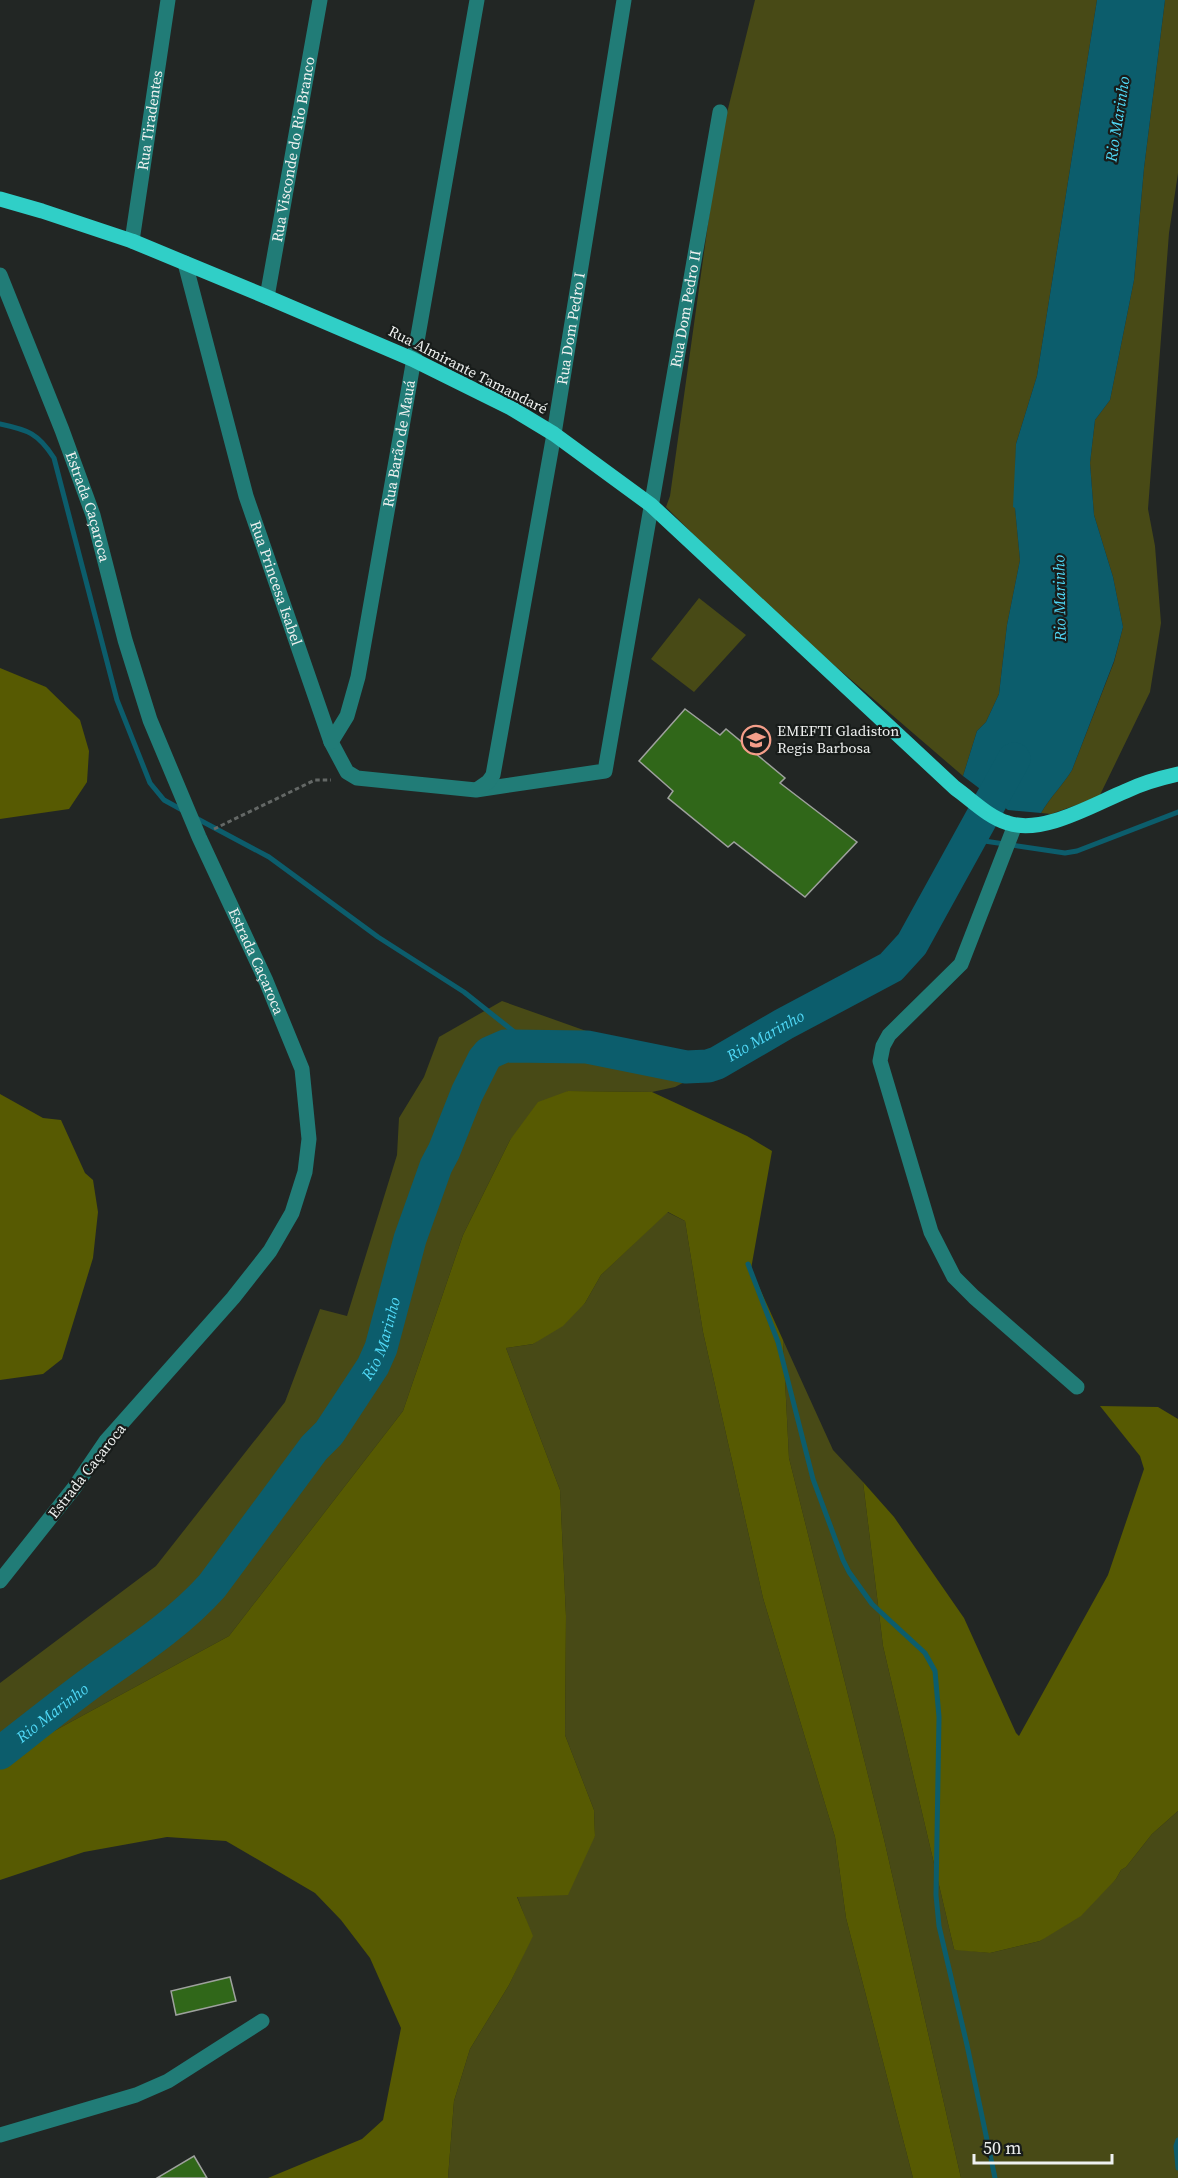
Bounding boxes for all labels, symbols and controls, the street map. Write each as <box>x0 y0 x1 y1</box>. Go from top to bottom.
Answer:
street label: Rua Visconde do Rio Branco <box>266 55 320 244</box>
street label: Rua Tiradentes <box>132 69 167 172</box>
water label: Rio Marinho <box>1099 74 1135 164</box>
street label: Rua Dom Pedro II <box>665 248 706 369</box>
street label: Rua Dom Pedro I <box>551 271 590 386</box>
street label: Rua Almirante Tamandaré <box>385 320 552 419</box>
street label: Rua Barão de Mauá <box>377 378 420 509</box>
street label: Estrada Caçaroca <box>61 448 116 565</box>
street label: Rua Princesa Isabel <box>245 518 308 649</box>
water label: Rio Marinho <box>1047 554 1071 642</box>
place label: EMEFTI Gladiston Regis Barbosa <box>777 720 899 758</box>
school or university icon: EMEFTI Gladiston Regis Barbosa <box>740 724 772 756</box>
street label: Estrada Caçaroca <box>223 904 290 1018</box>
water label: Rio Marinho <box>721 1004 808 1067</box>
water label: Rio Marinho <box>355 1294 405 1385</box>
street label: Estrada Caçaroca <box>43 1419 131 1523</box>
water label: Rio Marinho <box>10 1677 93 1748</box>
scale bar <box>974 2127 1112 2165</box>
text: 50 m <box>983 2135 1021 2160</box>

